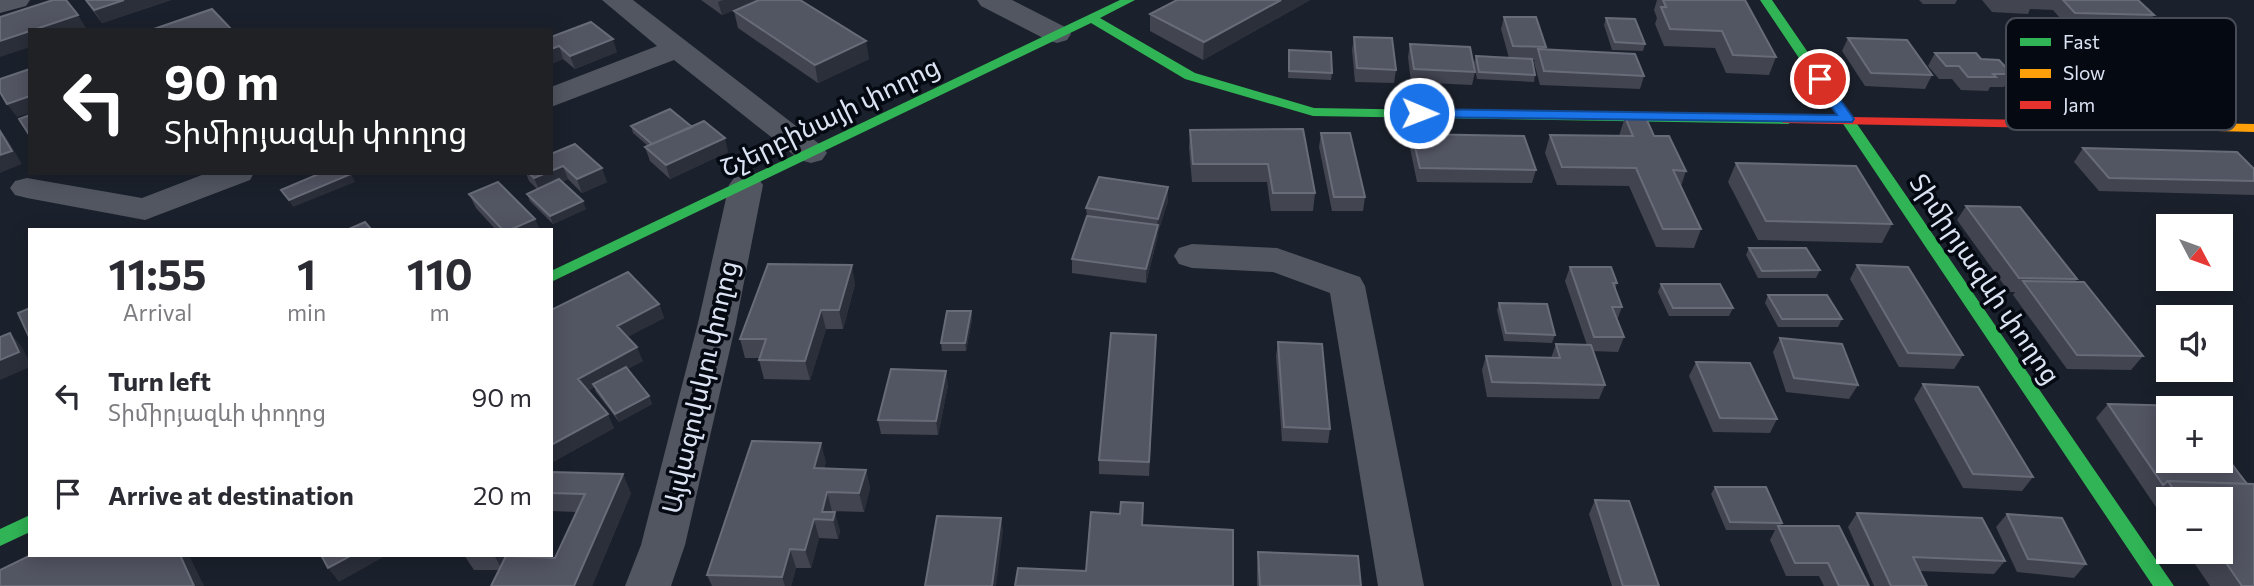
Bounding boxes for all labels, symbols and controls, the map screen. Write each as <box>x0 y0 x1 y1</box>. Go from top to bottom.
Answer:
legend <box>2006 18 2236 130</box>
text: Fast <box>2063 30 2100 53</box>
street label: Շչերբինայի փողոց <box>715 49 944 183</box>
pin <box>1790 49 1850 109</box>
text: 90 m <box>164 50 279 110</box>
icon: left <box>49 56 140 147</box>
icon: arrive <box>1801 60 1839 98</box>
text: Slow <box>2063 61 2105 84</box>
position arrow <box>1382 76 1456 150</box>
text: Jam <box>2063 93 2095 116</box>
text: Տիմիրյազևի փողոց <box>164 111 467 151</box>
street label: Տիմիրյազևի փողոց <box>1904 167 2068 390</box>
north arrow <box>2156 214 2233 290</box>
map controls <box>2156 214 2233 564</box>
text: 11:55 <box>108 247 207 299</box>
text: 1 <box>297 247 316 299</box>
text: 110 <box>407 247 473 299</box>
street label: Այվազովսկու փողոց <box>654 257 744 517</box>
text: Arrival <box>123 298 192 326</box>
text: min <box>287 298 326 326</box>
text: m <box>430 298 450 326</box>
button: sound <box>2156 305 2233 382</box>
text: Turn left <box>108 365 211 396</box>
icon: left <box>49 377 87 415</box>
text: 90 m <box>472 381 532 412</box>
button: + <box>2156 396 2233 473</box>
text: Տիմիրյազևի փողոց <box>108 398 326 426</box>
icon: arrive <box>49 475 87 513</box>
text: Arrive at destination <box>108 479 354 510</box>
text: 20 m <box>473 479 532 510</box>
button: − <box>2156 487 2233 564</box>

